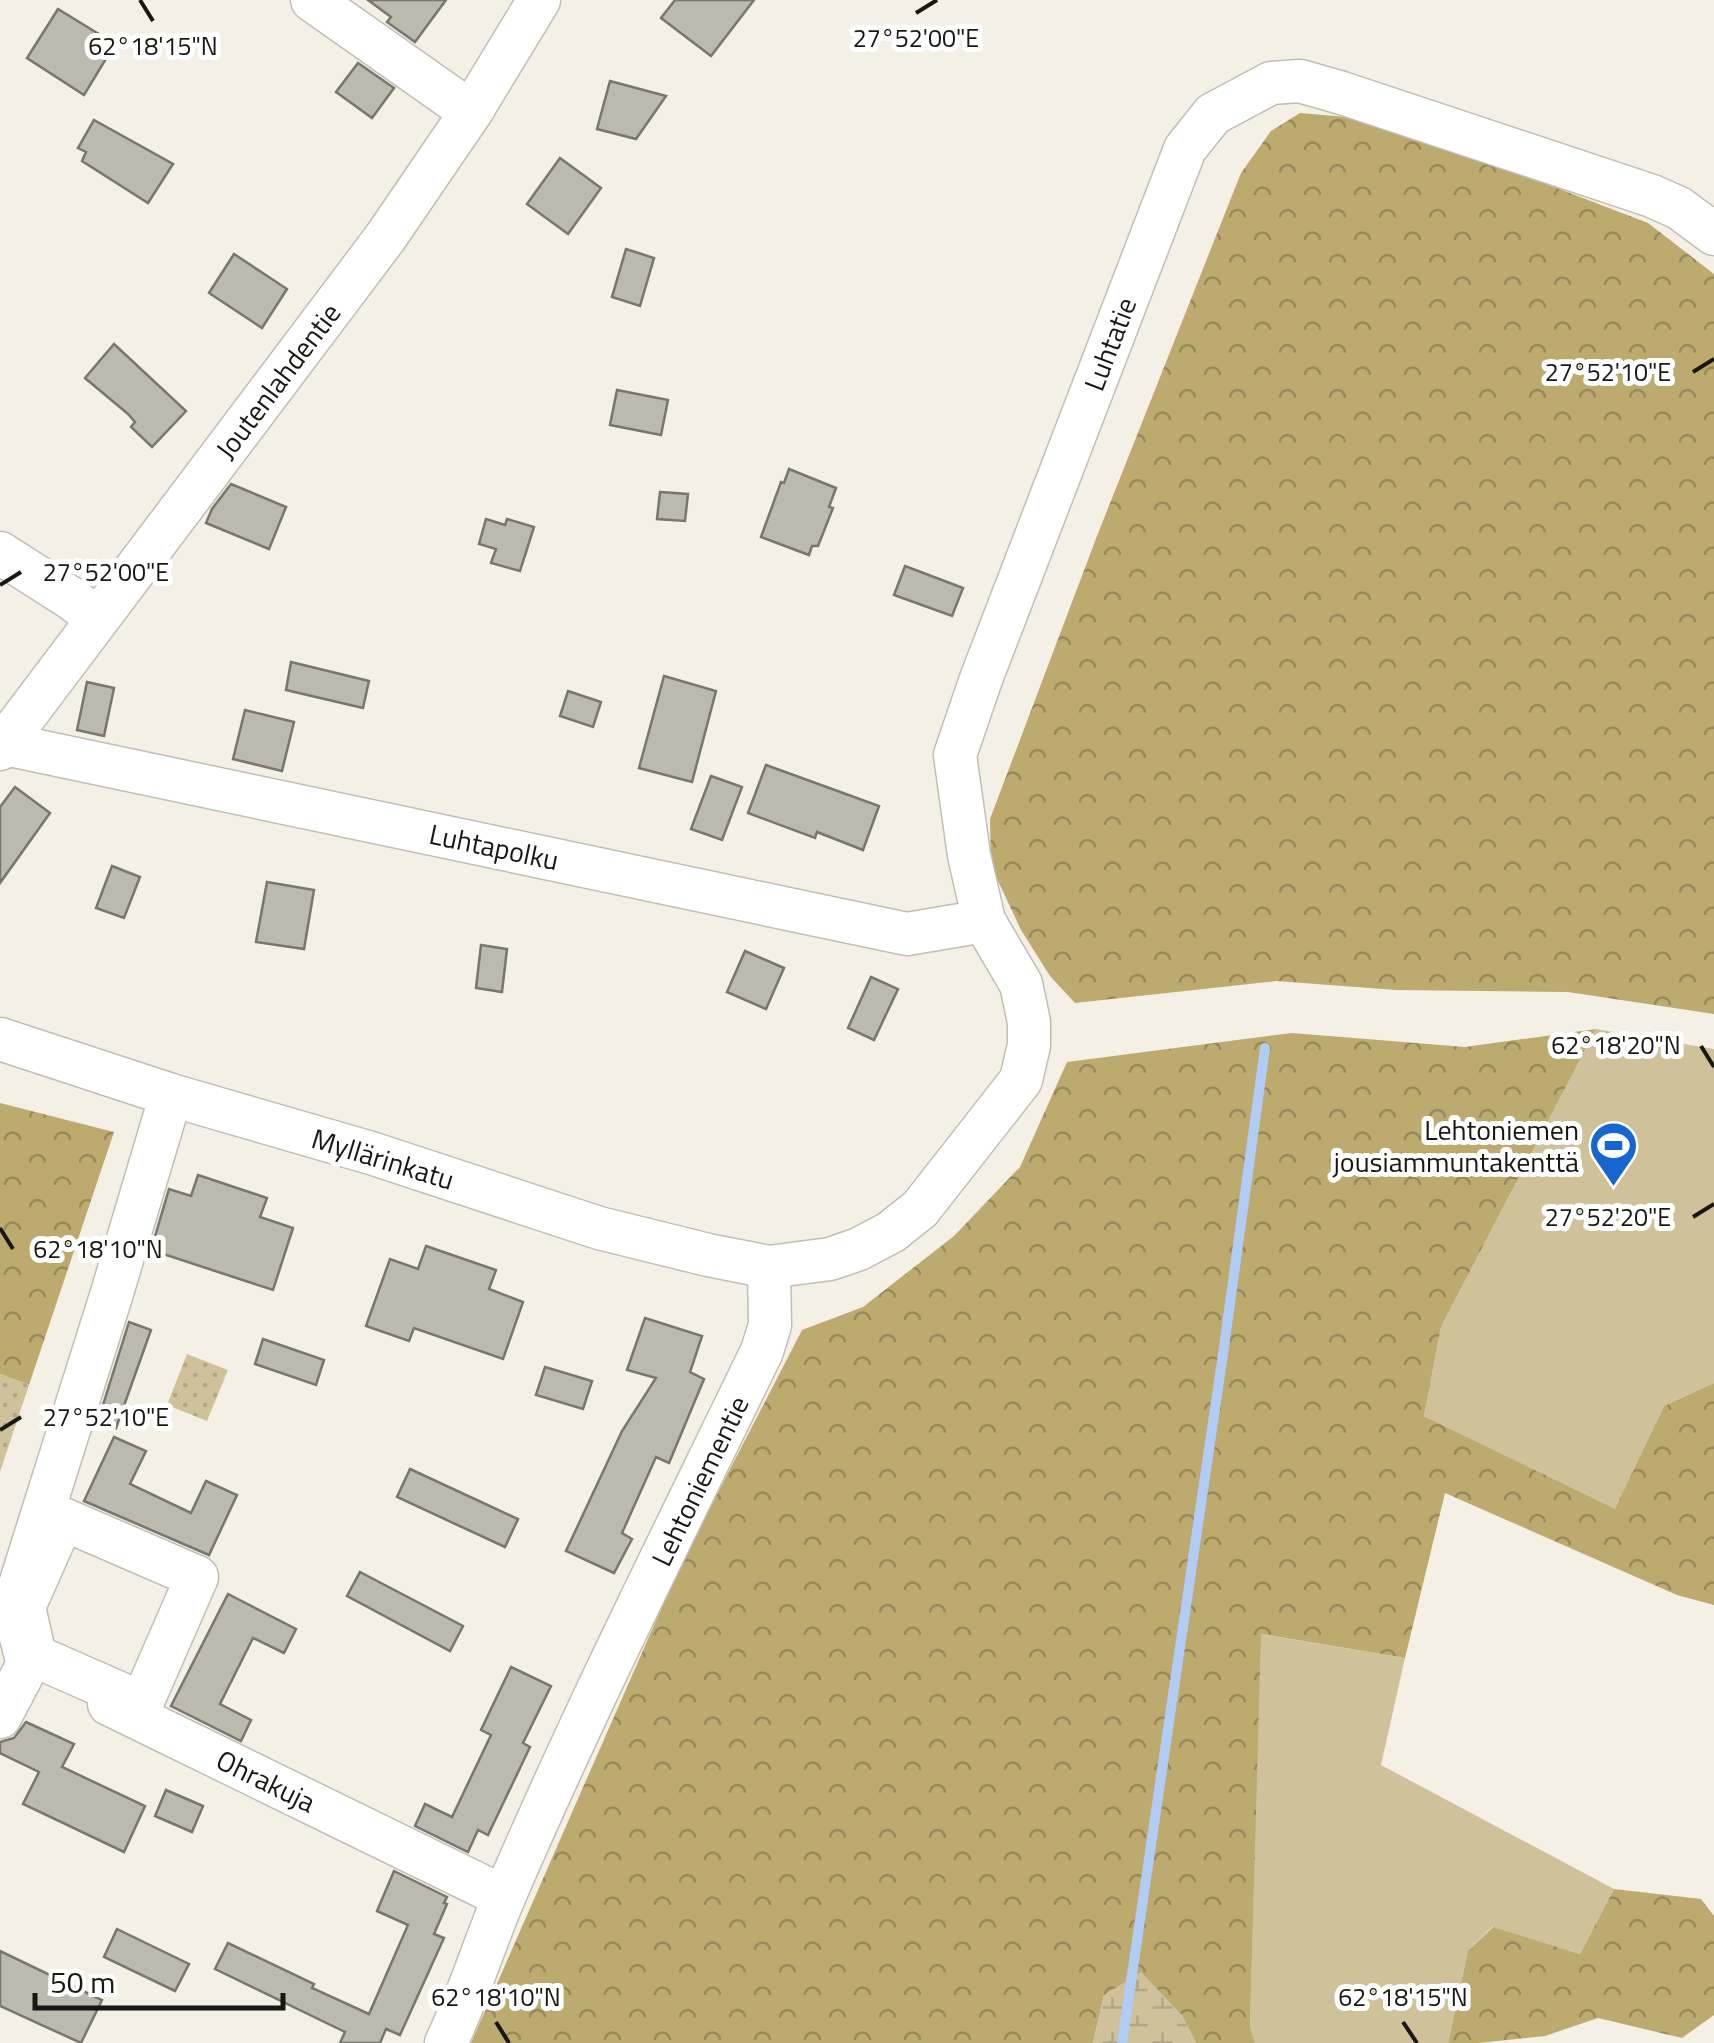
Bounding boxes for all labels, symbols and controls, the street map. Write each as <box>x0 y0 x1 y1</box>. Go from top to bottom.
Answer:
text: 27°52'00"E <box>853 19 979 57</box>
text: 62°18'15"N <box>88 27 218 65</box>
street label: Luhtatie <box>1072 291 1147 397</box>
street label: Joutenlahdentie <box>204 293 351 468</box>
text: 27°52'10"E <box>1545 353 1671 391</box>
text: 27°52'00"E <box>43 553 169 591</box>
street label: Luhtapolku <box>425 812 563 881</box>
text: 62°18'20"N <box>1551 1026 1681 1064</box>
place label: Lehtoniemen jousiammuntakenttä <box>1332 1108 1579 1183</box>
street label: Myllärinkatu <box>307 1116 460 1201</box>
sports icon: Lehtoniemen jousiammuntakenttä <box>1588 1120 1640 1188</box>
text: 27°52'20"E <box>1545 1198 1671 1236</box>
text: 62°18'10"N <box>33 1230 163 1268</box>
street label: Lehtoniementie <box>640 1388 759 1573</box>
text: 27°52'10"E <box>43 1398 169 1436</box>
street label: Ohrakuja <box>209 1738 323 1823</box>
scale bar <box>35 1948 282 2010</box>
text: 50 m <box>50 1959 115 2005</box>
text: 62°18'10"N <box>431 1978 561 2016</box>
text: 62°18'15"N <box>1338 1978 1468 2016</box>

